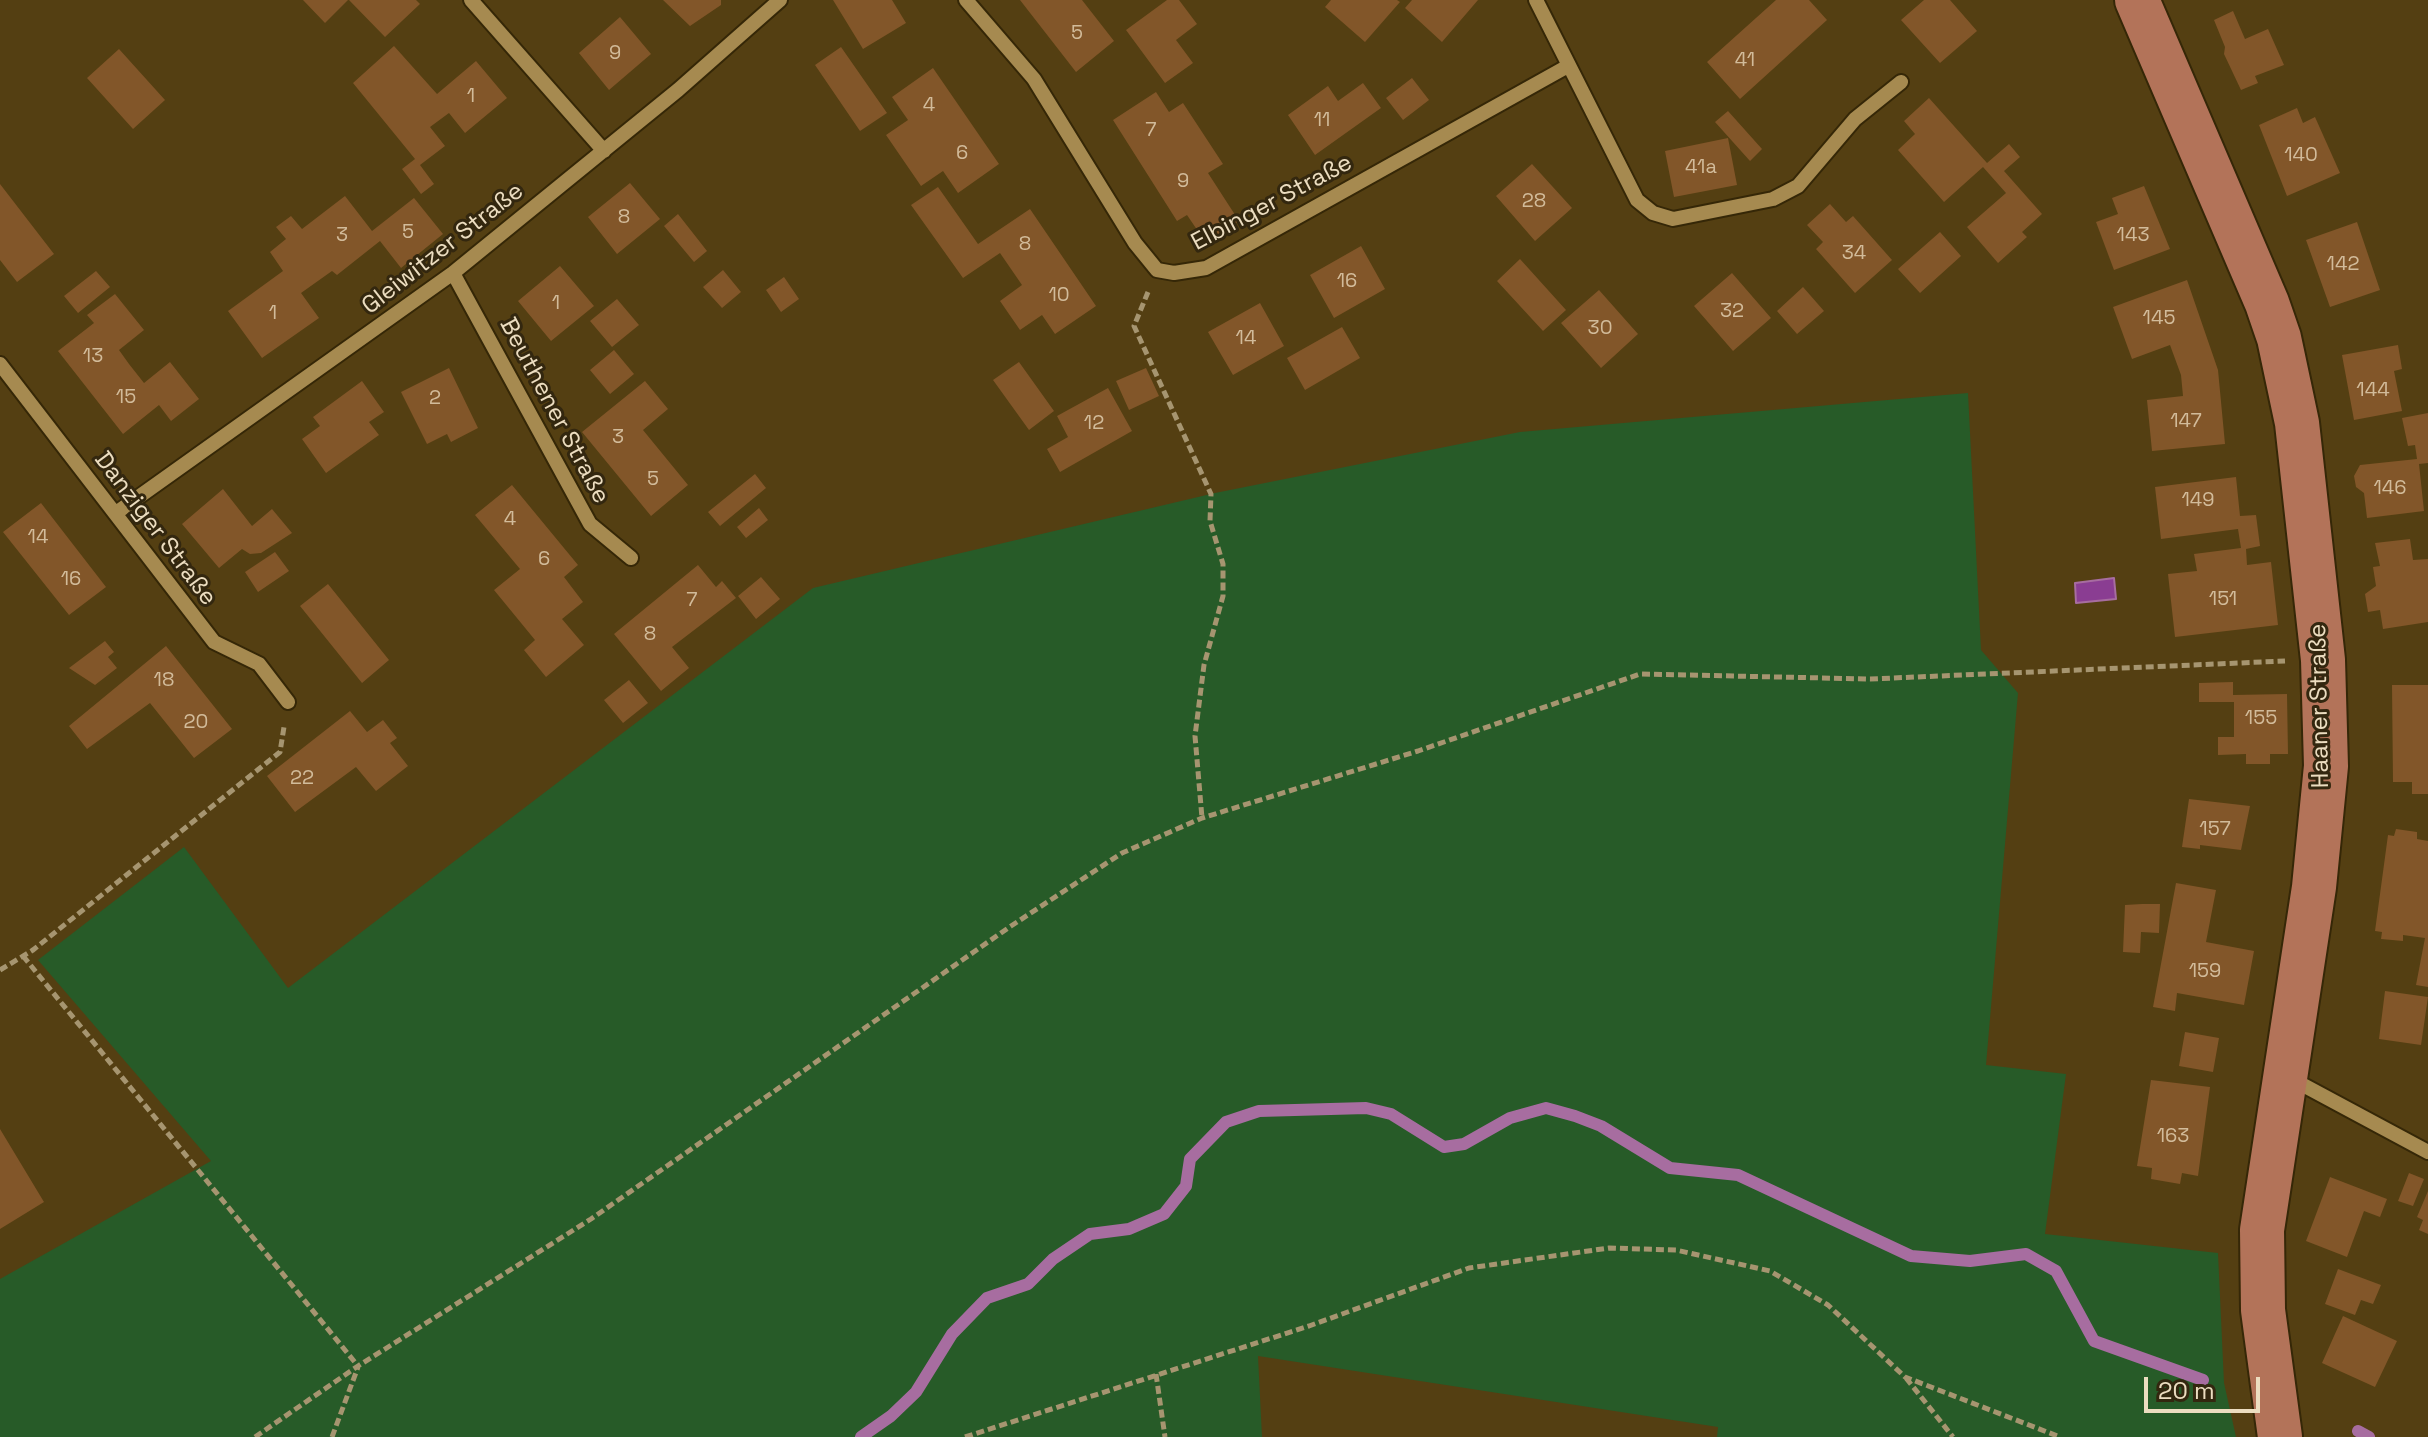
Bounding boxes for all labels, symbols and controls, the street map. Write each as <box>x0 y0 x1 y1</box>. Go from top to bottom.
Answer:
house number: 5 <box>1071 22 1083 46</box>
house number: 9 <box>609 42 621 66</box>
house number: 41 <box>1735 49 1755 73</box>
house number: 1 <box>467 85 475 109</box>
house number: 4 <box>923 94 935 118</box>
house number: 11 <box>1314 109 1330 133</box>
house number: 7 <box>1145 119 1157 143</box>
house number: 6 <box>956 142 968 166</box>
house number: 140 <box>2284 144 2318 168</box>
street label: Elbinger Straße <box>1187 149 1357 257</box>
house number: 41a <box>1685 156 1717 180</box>
house number: 9 <box>1177 170 1189 194</box>
street label: Gleiwitzer Straße <box>357 177 529 321</box>
house number: 28 <box>1522 190 1546 214</box>
house number: 8 <box>618 206 630 230</box>
house number: 5 <box>402 221 414 245</box>
house number: 3 <box>336 224 348 248</box>
house number: 143 <box>2117 224 2149 248</box>
house number: 8 <box>1019 233 1031 257</box>
house number: 34 <box>1842 242 1866 266</box>
house number: 142 <box>2327 253 2359 277</box>
house number: 16 <box>1337 270 1357 294</box>
house number: 10 <box>1048 284 1070 308</box>
house number: 1 <box>552 292 560 316</box>
house number: 32 <box>1720 300 1744 324</box>
house number: 1 <box>269 302 277 326</box>
house number: 145 <box>2143 307 2175 331</box>
street label: Beuthener Straße <box>493 313 615 509</box>
house number: 30 <box>1588 317 1612 341</box>
house number: 14 <box>1236 327 1256 351</box>
house number: 13 <box>83 345 103 369</box>
house number: 144 <box>2356 379 2390 403</box>
house number: 15 <box>116 386 136 410</box>
house number: 2 <box>429 387 441 411</box>
house number: 147 <box>2170 410 2202 434</box>
house number: 12 <box>1084 412 1104 436</box>
house number: 3 <box>612 426 624 450</box>
street label: Danziger Straße <box>88 446 222 612</box>
house number: 5 <box>647 468 659 492</box>
house number: 146 <box>2373 477 2407 501</box>
house number: 149 <box>2181 489 2215 513</box>
house number: 4 <box>504 508 516 532</box>
house number: 14 <box>28 526 48 550</box>
house number: 6 <box>538 548 550 572</box>
house number: 16 <box>61 568 81 592</box>
house number: 151 <box>2209 588 2237 612</box>
house number: 7 <box>686 589 698 613</box>
house number: 8 <box>644 623 656 647</box>
street label: Haaner Straße <box>2304 623 2336 789</box>
house number: 18 <box>154 669 174 693</box>
house number: 155 <box>2245 707 2277 731</box>
house number: 20 <box>184 711 208 735</box>
house number: 22 <box>290 767 314 791</box>
house number: 157 <box>2199 818 2231 842</box>
house number: 159 <box>2189 960 2221 984</box>
house number: 163 <box>2157 1125 2189 1149</box>
scale bar <box>2148 1361 2264 1411</box>
text: 20 m <box>2158 1375 2215 1406</box>

